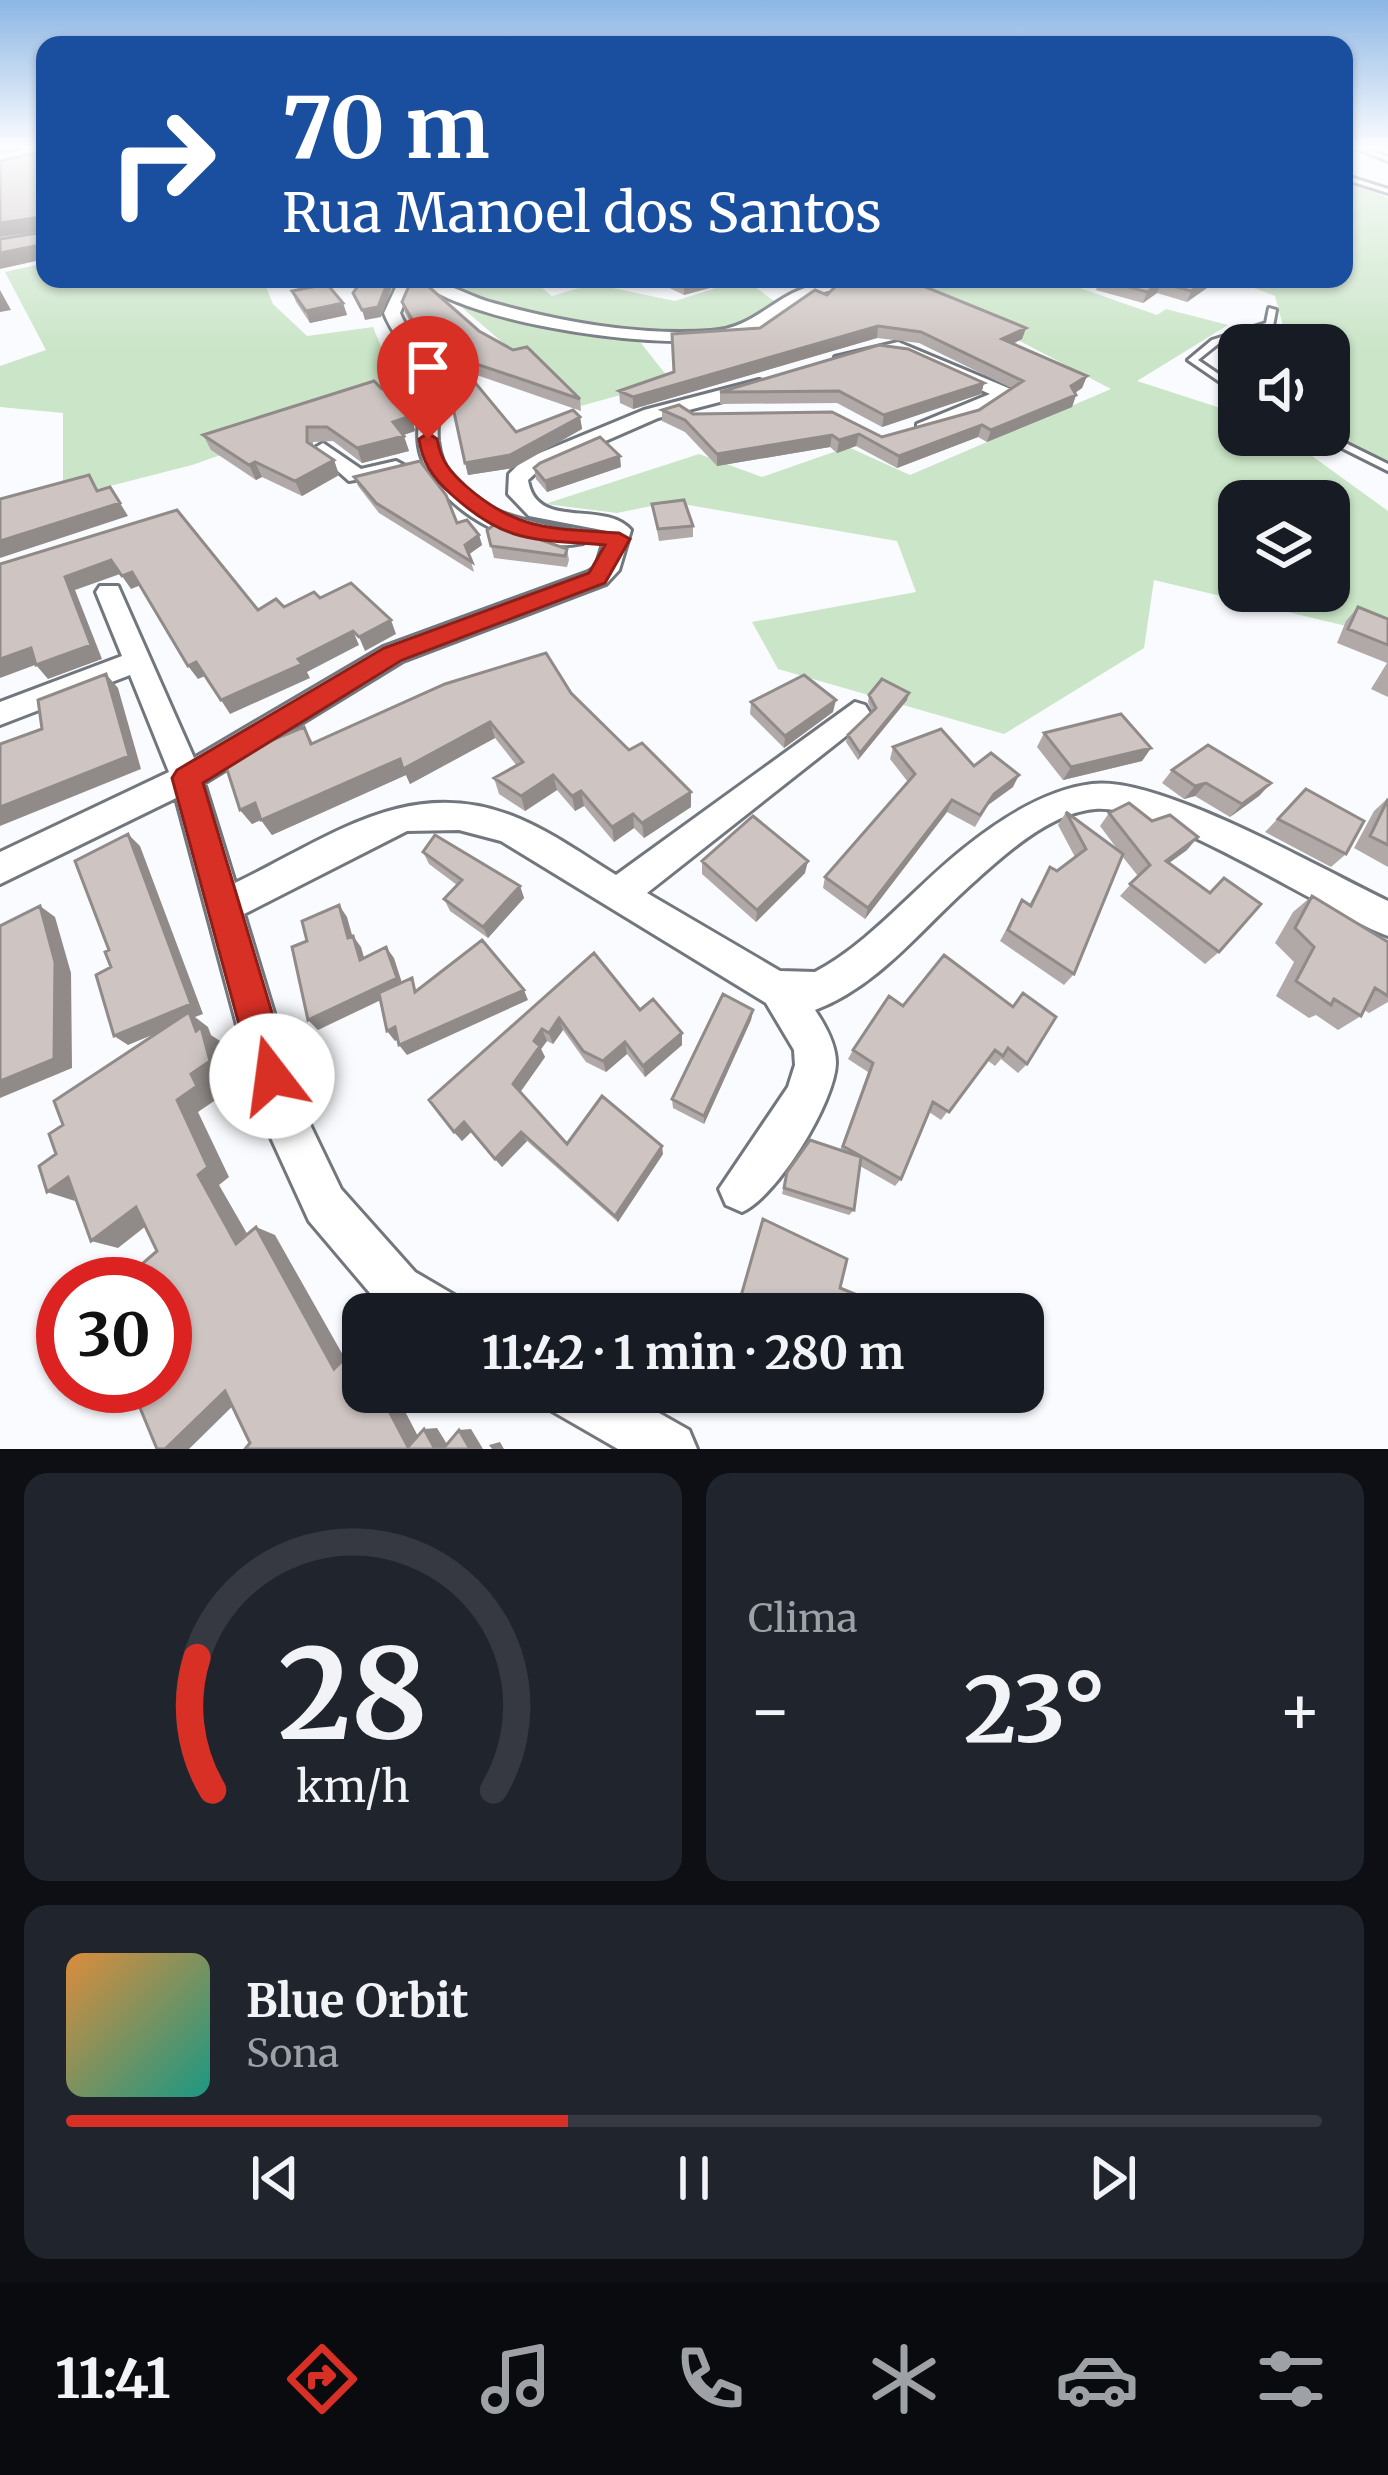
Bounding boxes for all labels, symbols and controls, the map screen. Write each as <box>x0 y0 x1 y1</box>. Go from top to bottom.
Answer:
text: 70 m <box>282 75 490 181</box>
icon: right <box>84 84 240 240</box>
text: Rua Manoel dos Santos <box>282 179 882 247</box>
pin <box>377 316 479 439</box>
map controls <box>1218 324 1350 612</box>
button: sound <box>1218 324 1350 456</box>
icon: arrive <box>395 334 461 400</box>
button: layers <box>1218 480 1350 612</box>
position arrow <box>209 1013 335 1139</box>
speed limit sign: 30 <box>36 1257 192 1413</box>
text: 11:42 · 1 min · 280 m <box>482 1325 904 1381</box>
text: Clima <box>748 1594 858 1643</box>
text: 28 <box>278 1616 428 1773</box>
text: 23° <box>964 1653 1106 1767</box>
text: − <box>748 1669 792 1752</box>
text: + <box>1278 1669 1322 1752</box>
text: km/h <box>296 1760 410 1814</box>
text: Blue Orbit <box>246 1973 469 2029</box>
text: Sona <box>246 2029 339 2078</box>
icon: previous <box>242 2145 308 2211</box>
icon: pause <box>661 2145 727 2211</box>
icon: next <box>1080 2145 1146 2211</box>
icon: directions <box>280 2337 364 2421</box>
icon: music <box>474 2337 558 2421</box>
icon: phone <box>668 2337 752 2421</box>
icon: climate <box>862 2337 946 2421</box>
icon: car <box>1055 2337 1139 2421</box>
icon: filters <box>1249 2337 1333 2421</box>
text: 11:41 <box>55 2345 170 2413</box>

